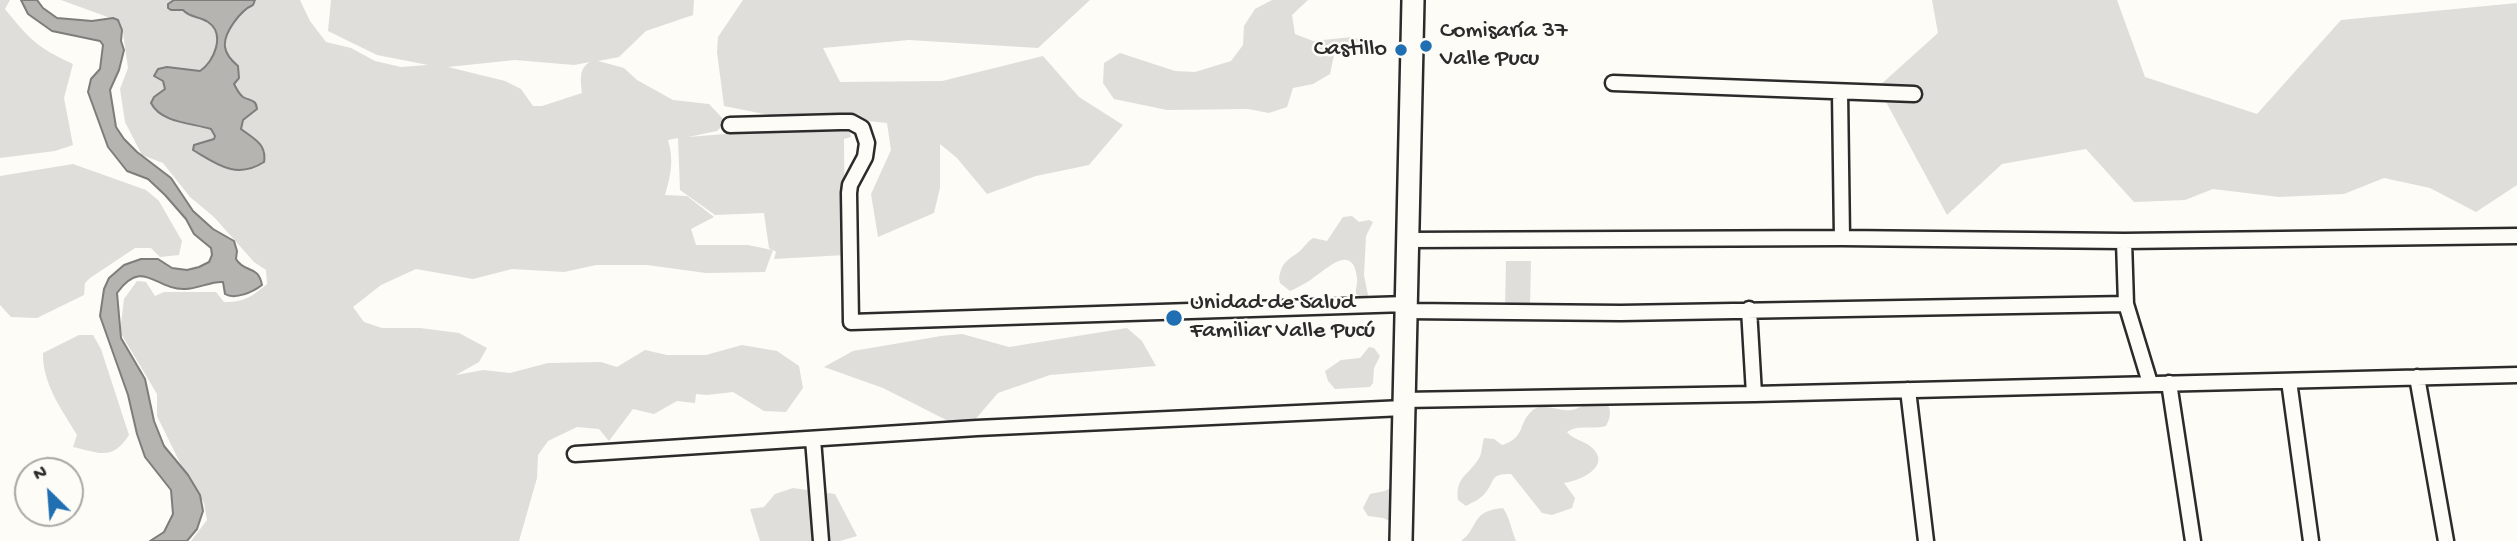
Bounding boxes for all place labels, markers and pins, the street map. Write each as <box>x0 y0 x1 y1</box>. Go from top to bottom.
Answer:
place label: Comisaría 37 Valle Pucu <box>1440 18 1568 74</box>
place label: Castillo <box>1314 36 1387 64</box>
marker: Comisaría 37 Valle Pucu <box>1418 38 1434 54</box>
marker: Castillo <box>1393 42 1409 58</box>
place label: Unidad de Salud Familiar Valle Pucú <box>1190 290 1375 346</box>
marker: Unidad de Salud Familiar Valle Pucú <box>1164 308 1184 328</box>

